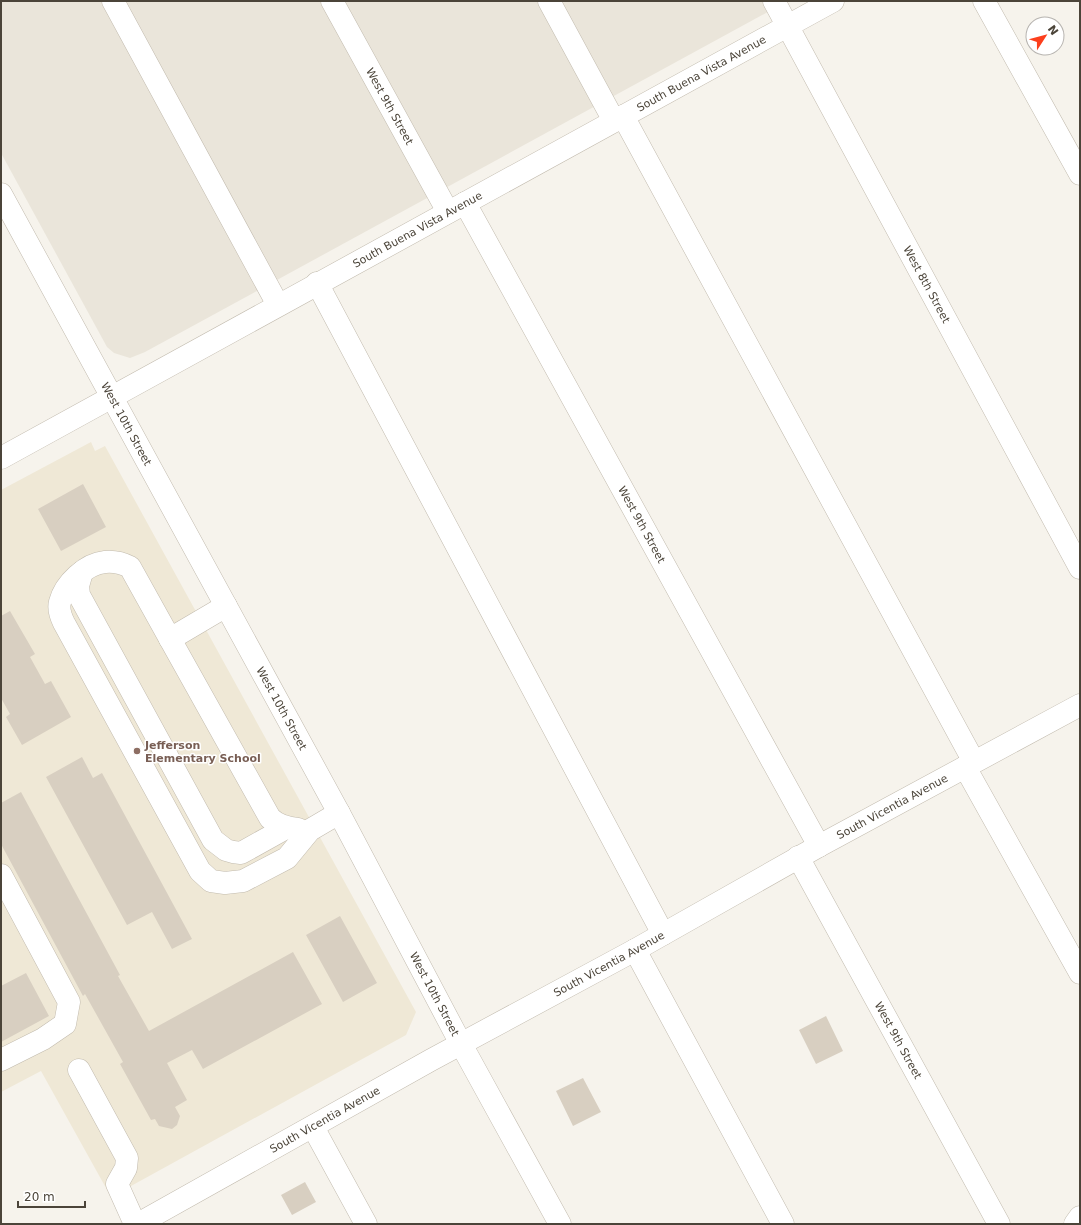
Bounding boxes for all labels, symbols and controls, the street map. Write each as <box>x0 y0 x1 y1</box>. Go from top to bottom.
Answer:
north arrow <box>1025 16 1065 56</box>
text: N <box>1045 23 1061 38</box>
street label: South Buena Vista Avenue <box>635 33 769 115</box>
street label: West 9th Street <box>363 66 416 148</box>
street label: South Buena Vista Avenue <box>351 189 485 271</box>
street label: West 8th Street <box>900 244 953 326</box>
street label: West 10th Street <box>98 380 154 469</box>
street label: West 9th Street <box>615 484 668 566</box>
street label: West 10th Street <box>253 665 310 753</box>
place label: Jefferson Elementary School <box>144 739 261 765</box>
marker: Jefferson Elementary School <box>132 746 142 756</box>
street label: South Vicentia Avenue <box>835 772 950 842</box>
street label: South Vicentia Avenue <box>551 929 667 1000</box>
street label: West 10th Street <box>407 950 462 1039</box>
street label: West 9th Street <box>872 1000 925 1082</box>
street label: South Vicentia Avenue <box>268 1084 383 1156</box>
scale bar <box>18 1183 85 1209</box>
text: 20 m <box>24 1190 55 1204</box>

